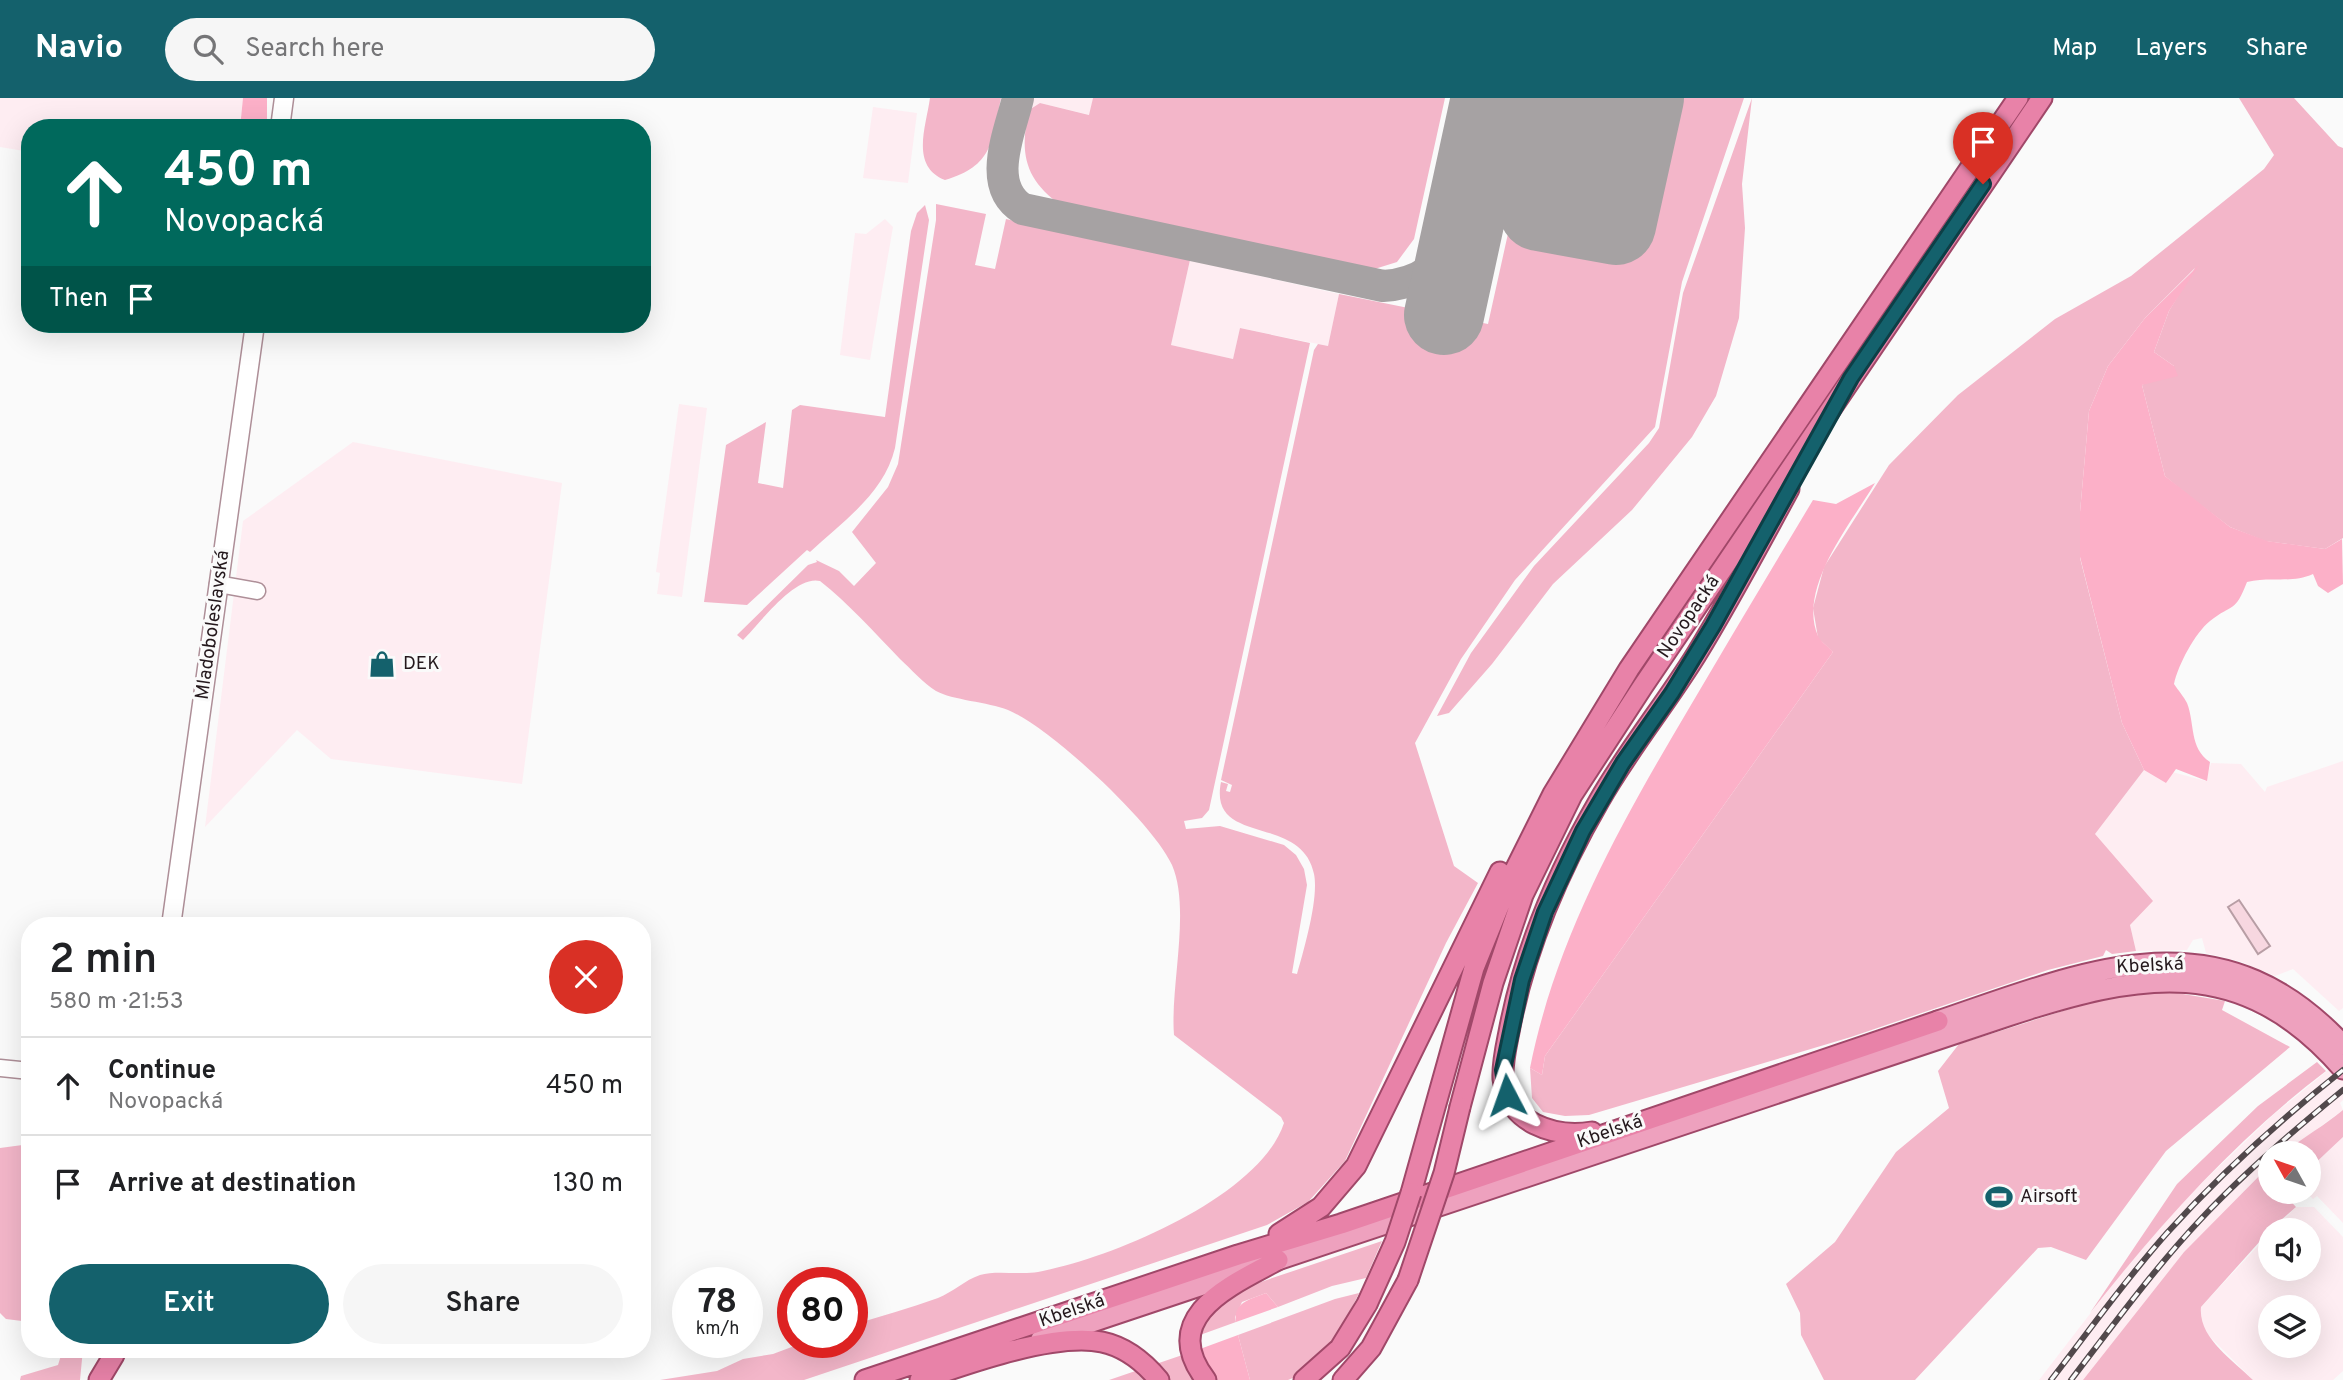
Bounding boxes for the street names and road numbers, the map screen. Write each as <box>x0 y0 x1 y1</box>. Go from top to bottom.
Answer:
street label: Mladoboleslavská <box>191 549 235 701</box>
street label: Novopacká <box>1652 571 1726 663</box>
street label: Kbelská <box>2116 952 2184 980</box>
street label: Kbelská <box>1574 1110 1646 1154</box>
street label: Kbelská <box>1036 1289 1108 1333</box>

